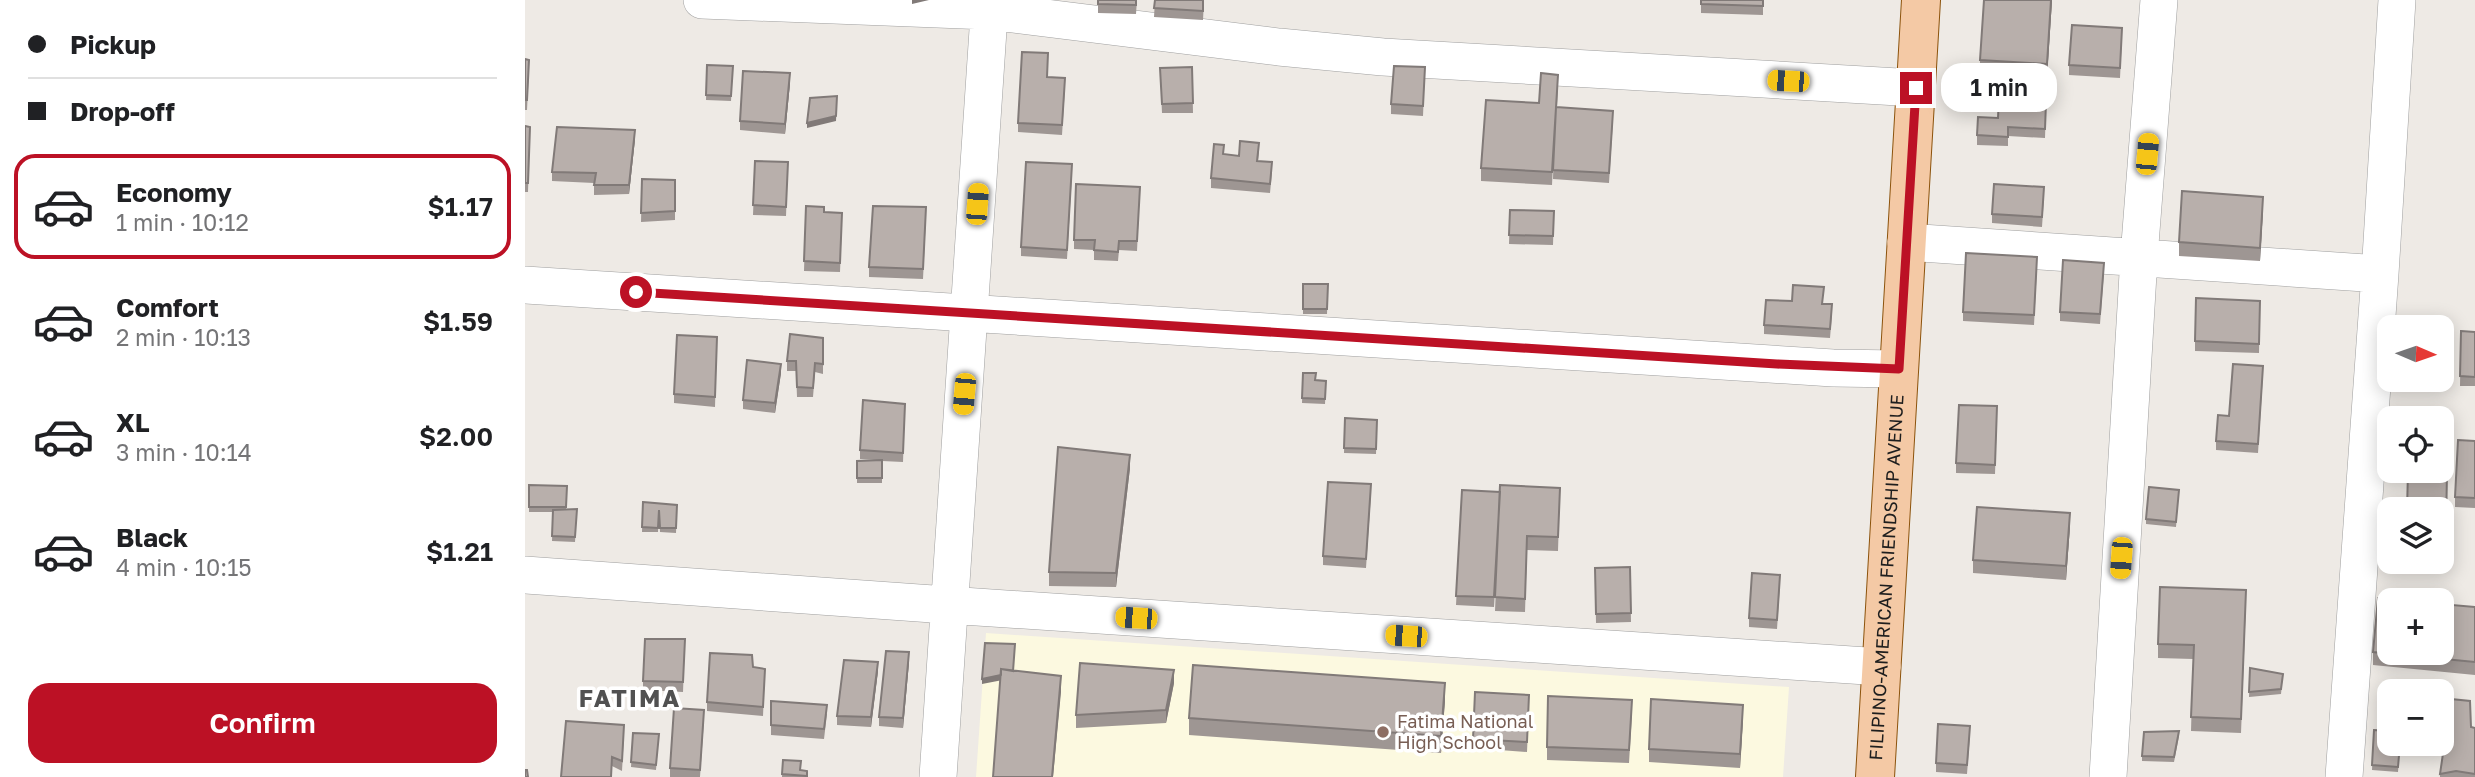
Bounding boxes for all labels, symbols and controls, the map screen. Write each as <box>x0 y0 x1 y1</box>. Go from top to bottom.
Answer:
text: Pickup <box>70 29 156 60</box>
callout: 1 min <box>1941 64 2056 112</box>
car <box>1767 69 1810 93</box>
route end <box>1900 72 1932 104</box>
text: 1 min <box>1970 73 2028 101</box>
text: Drop-off <box>70 96 175 127</box>
car <box>2135 132 2160 176</box>
icon: car <box>32 175 95 238</box>
text: Economy <box>116 177 232 208</box>
car <box>966 182 989 226</box>
text: $1.17 <box>428 191 493 222</box>
text: 1 min · 10:12 <box>116 208 249 236</box>
route start <box>620 276 652 308</box>
icon: car <box>32 290 95 353</box>
text: Comfort <box>116 292 219 323</box>
text: $1.59 <box>423 306 493 337</box>
north arrow <box>2377 315 2453 392</box>
map controls <box>2377 315 2454 756</box>
text: 2 min · 10:13 <box>116 323 251 351</box>
car <box>952 372 977 416</box>
street label: FILIPINO-AMERICAN FRIENDSHIP AVENUE <box>1864 394 1908 761</box>
icon: car <box>32 405 95 468</box>
button: locate <box>2377 406 2454 483</box>
text: XL <box>116 407 150 438</box>
text: $2.00 <box>419 421 493 452</box>
text: 3 min · 10:14 <box>116 438 252 466</box>
button: layers <box>2377 497 2454 574</box>
icon: car <box>32 520 95 583</box>
text: Black <box>116 522 188 553</box>
text: $1.21 <box>426 536 493 567</box>
car <box>2110 536 2133 580</box>
text: 4 min · 10:15 <box>116 553 252 581</box>
button: + <box>2377 588 2454 665</box>
car <box>1115 606 1158 630</box>
car <box>1385 624 1428 648</box>
button: − <box>2377 679 2454 756</box>
button: Confirm <box>28 683 497 763</box>
district label: FATIMA <box>579 683 681 712</box>
place label: Fatima National High School <box>1397 710 1534 753</box>
marker: Fatima National High School <box>1375 724 1391 740</box>

